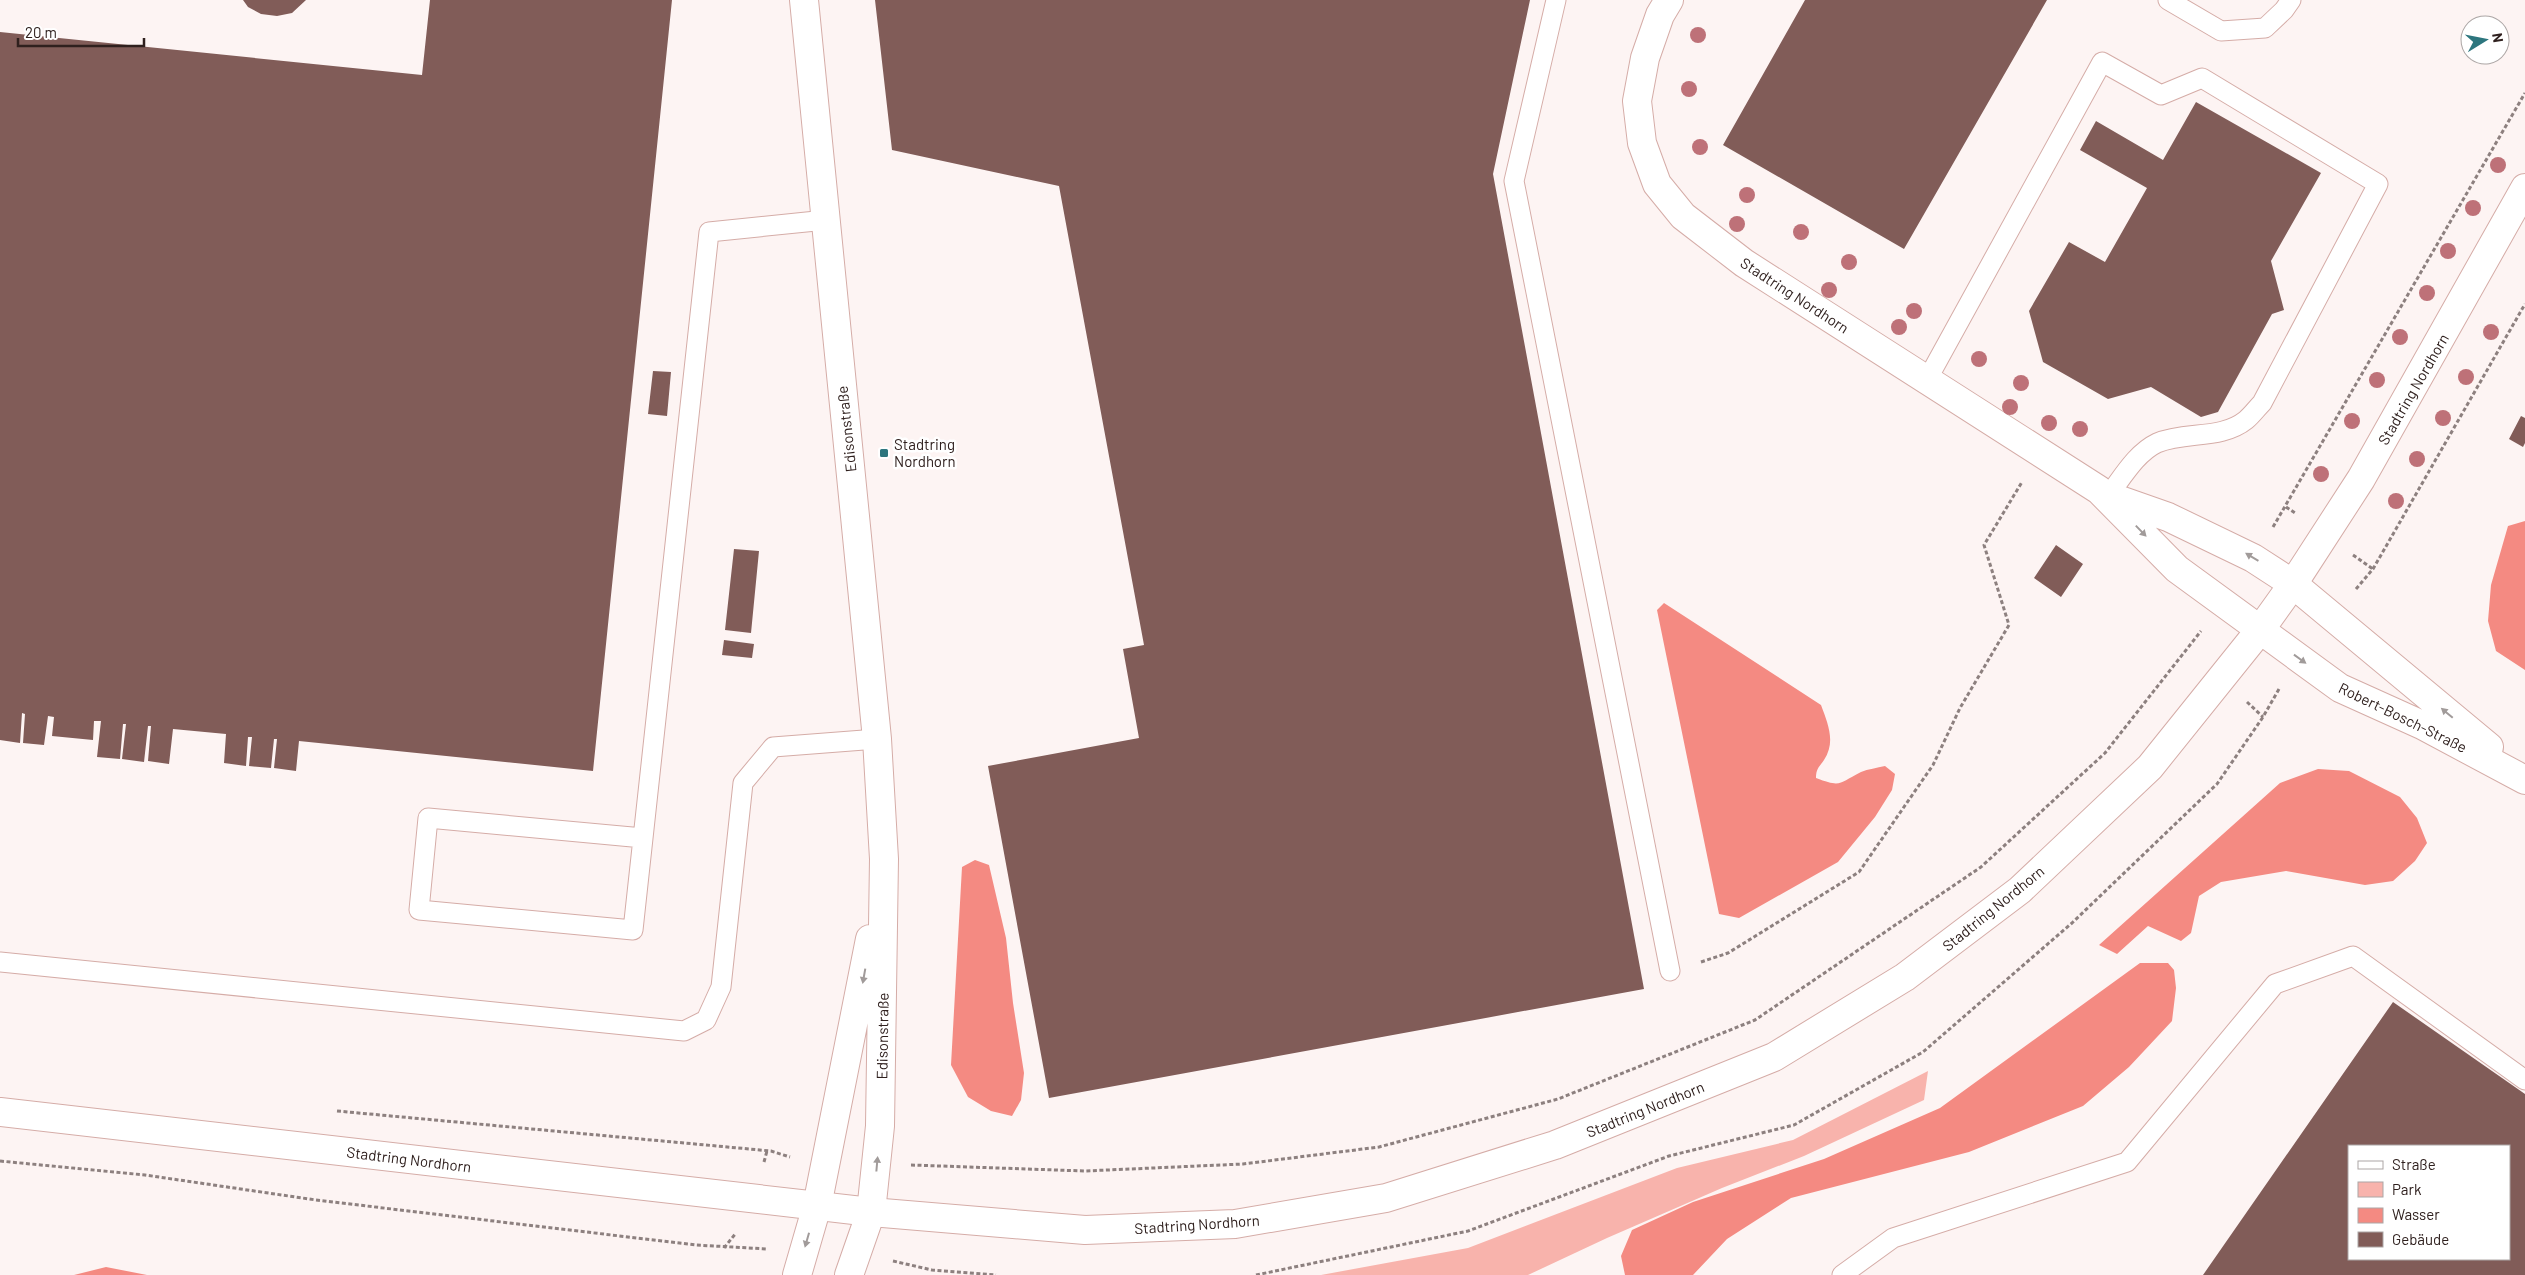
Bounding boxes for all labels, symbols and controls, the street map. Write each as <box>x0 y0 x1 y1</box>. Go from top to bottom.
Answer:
scale bar <box>18 15 144 47</box>
north arrow <box>2460 15 2510 65</box>
text: 20 m <box>25 23 57 41</box>
text: N <box>2489 32 2507 44</box>
street label: Stadtring Nordhorn <box>1737 253 1853 337</box>
street label: Stadtring Nordhorn <box>2374 330 2452 448</box>
street label: Edisonstraße <box>833 385 859 473</box>
place label: Stadtring Nordhorn <box>894 435 956 470</box>
marker: Stadtring Nordhorn <box>878 447 890 459</box>
one-way arrow <box>2135 525 2147 537</box>
one-way arrow <box>2246 553 2259 562</box>
one-way arrow <box>2293 653 2306 664</box>
street label: Robert-Bosch-Straße <box>2336 678 2470 756</box>
one-way arrow <box>2441 707 2454 718</box>
street label: Stadtring Nordhorn <box>1939 862 2047 954</box>
one-way arrow <box>859 968 867 984</box>
street label: Edisonstraße <box>872 993 892 1079</box>
street label: Stadtring Nordhorn <box>1583 1077 1707 1141</box>
street label: Stadtring Nordhorn <box>346 1142 472 1176</box>
legend <box>2348 1145 2510 1260</box>
text: Straße <box>2392 1155 2436 1173</box>
one-way arrow <box>874 1156 882 1172</box>
text: Park <box>2392 1180 2422 1198</box>
text: Wasser <box>2392 1205 2440 1223</box>
street label: Stadtring Nordhorn <box>1134 1211 1260 1237</box>
text: Gebäude <box>2392 1230 2449 1248</box>
one-way arrow <box>803 1233 811 1248</box>

